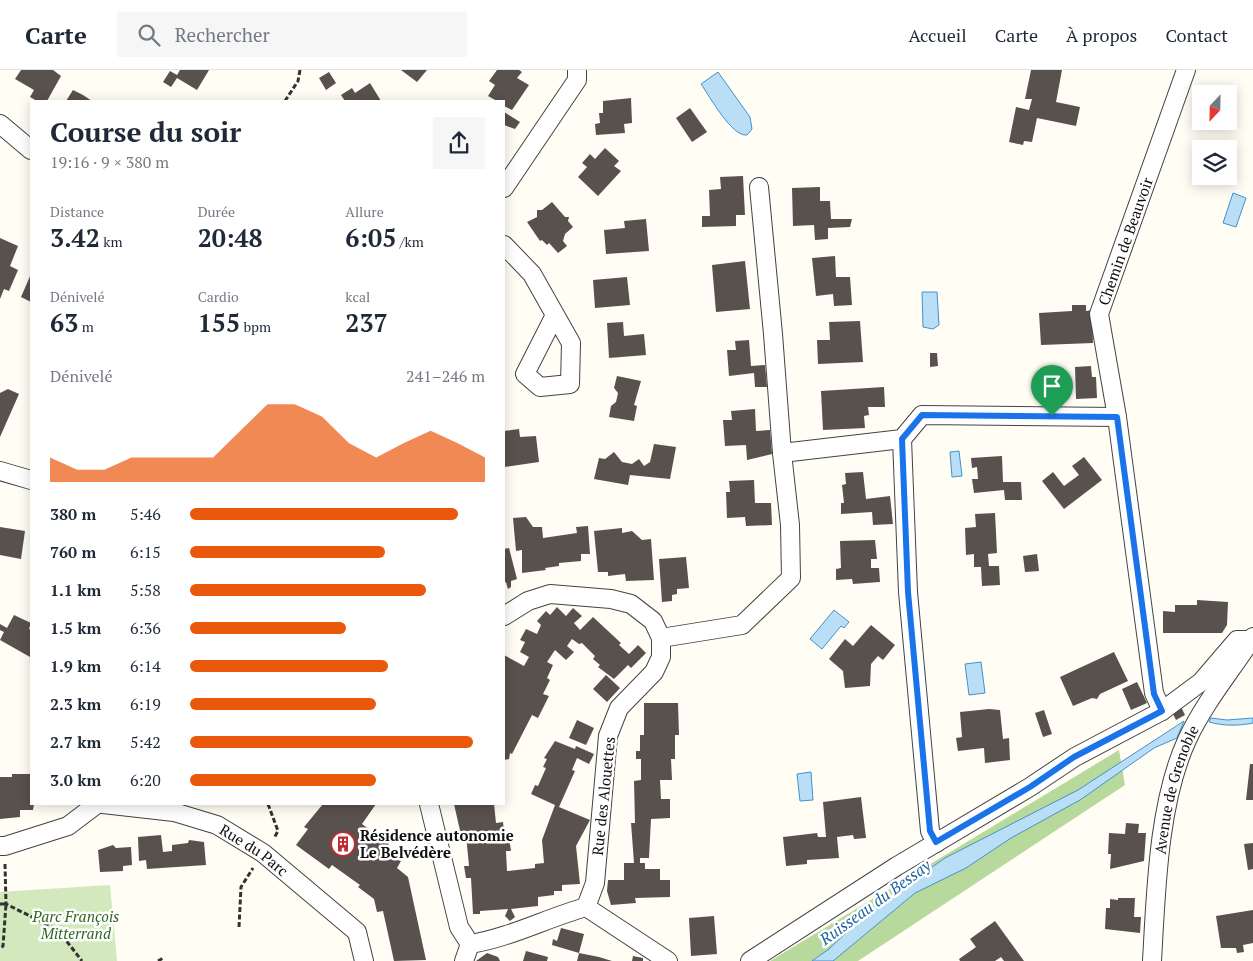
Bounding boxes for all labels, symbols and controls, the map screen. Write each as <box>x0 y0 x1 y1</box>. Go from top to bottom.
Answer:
search box <box>117 12 467 57</box>
text: Carte <box>25 19 87 51</box>
icon: search <box>135 21 163 49</box>
text: Rechercher <box>175 22 270 47</box>
text: Accueil <box>908 23 967 47</box>
text: Carte <box>995 23 1038 47</box>
text: À propos <box>1066 23 1137 47</box>
text: Contact <box>1165 23 1228 47</box>
north arrow <box>1192 85 1238 130</box>
map controls <box>1192 85 1237 185</box>
text: Course du soir <box>50 113 241 150</box>
button: share <box>433 117 485 169</box>
button: layers <box>1192 140 1237 185</box>
text: 19:16 · 9 × 380 m <box>50 151 169 173</box>
street label: Chemin de Beauvoir <box>1093 174 1157 308</box>
text: Distance <box>50 202 104 221</box>
text: Durée <box>198 202 235 221</box>
text: Allure <box>345 202 384 221</box>
text: 3.42 <box>50 221 100 254</box>
text: 20:48 <box>198 221 263 254</box>
text: 6:05 <box>345 221 396 254</box>
text: km <box>100 232 123 251</box>
text: /km <box>396 232 424 251</box>
text: Dénivelé <box>50 287 105 306</box>
text: Cardio <box>198 287 239 306</box>
text: kcal <box>345 287 370 306</box>
text: 63 <box>50 306 78 339</box>
text: 155 <box>198 306 240 339</box>
text: 237 <box>345 306 388 339</box>
text: m <box>78 317 94 336</box>
text: bpm <box>240 317 271 336</box>
text: Dénivelé <box>50 365 112 387</box>
text: 241–246 m <box>406 365 485 387</box>
pin <box>1031 365 1073 416</box>
icon: arrive <box>1038 372 1066 400</box>
text: 380 m <box>50 503 96 525</box>
text: 5:46 <box>130 503 161 525</box>
text: 760 m <box>50 541 96 563</box>
text: 6:15 <box>130 541 161 563</box>
text: 1.1 km <box>50 579 101 601</box>
text: 5:58 <box>130 579 161 601</box>
text: 1.5 km <box>50 617 101 639</box>
text: 6:36 <box>130 617 161 639</box>
text: 1.9 km <box>50 655 101 677</box>
text: 6:14 <box>130 655 161 677</box>
text: 2.3 km <box>50 693 101 715</box>
text: 6:19 <box>130 693 161 715</box>
street label: Avenue de Grenoble <box>1150 721 1203 855</box>
text: 2.7 km <box>50 731 101 753</box>
text: 5:42 <box>130 731 161 753</box>
street label: Rue des Alouettes <box>587 736 619 856</box>
text: 3.0 km <box>50 769 101 791</box>
text: 6:20 <box>130 769 161 791</box>
street label: Rue du Parc <box>216 819 293 880</box>
place label: Résidence autonomie Le Belvédère <box>360 825 514 862</box>
building icon: Résidence autonomie Le Belvédère <box>330 831 356 857</box>
water label: Ruisseau du Bessay <box>814 854 936 950</box>
park label: Parc François Mitterrand <box>32 906 119 943</box>

